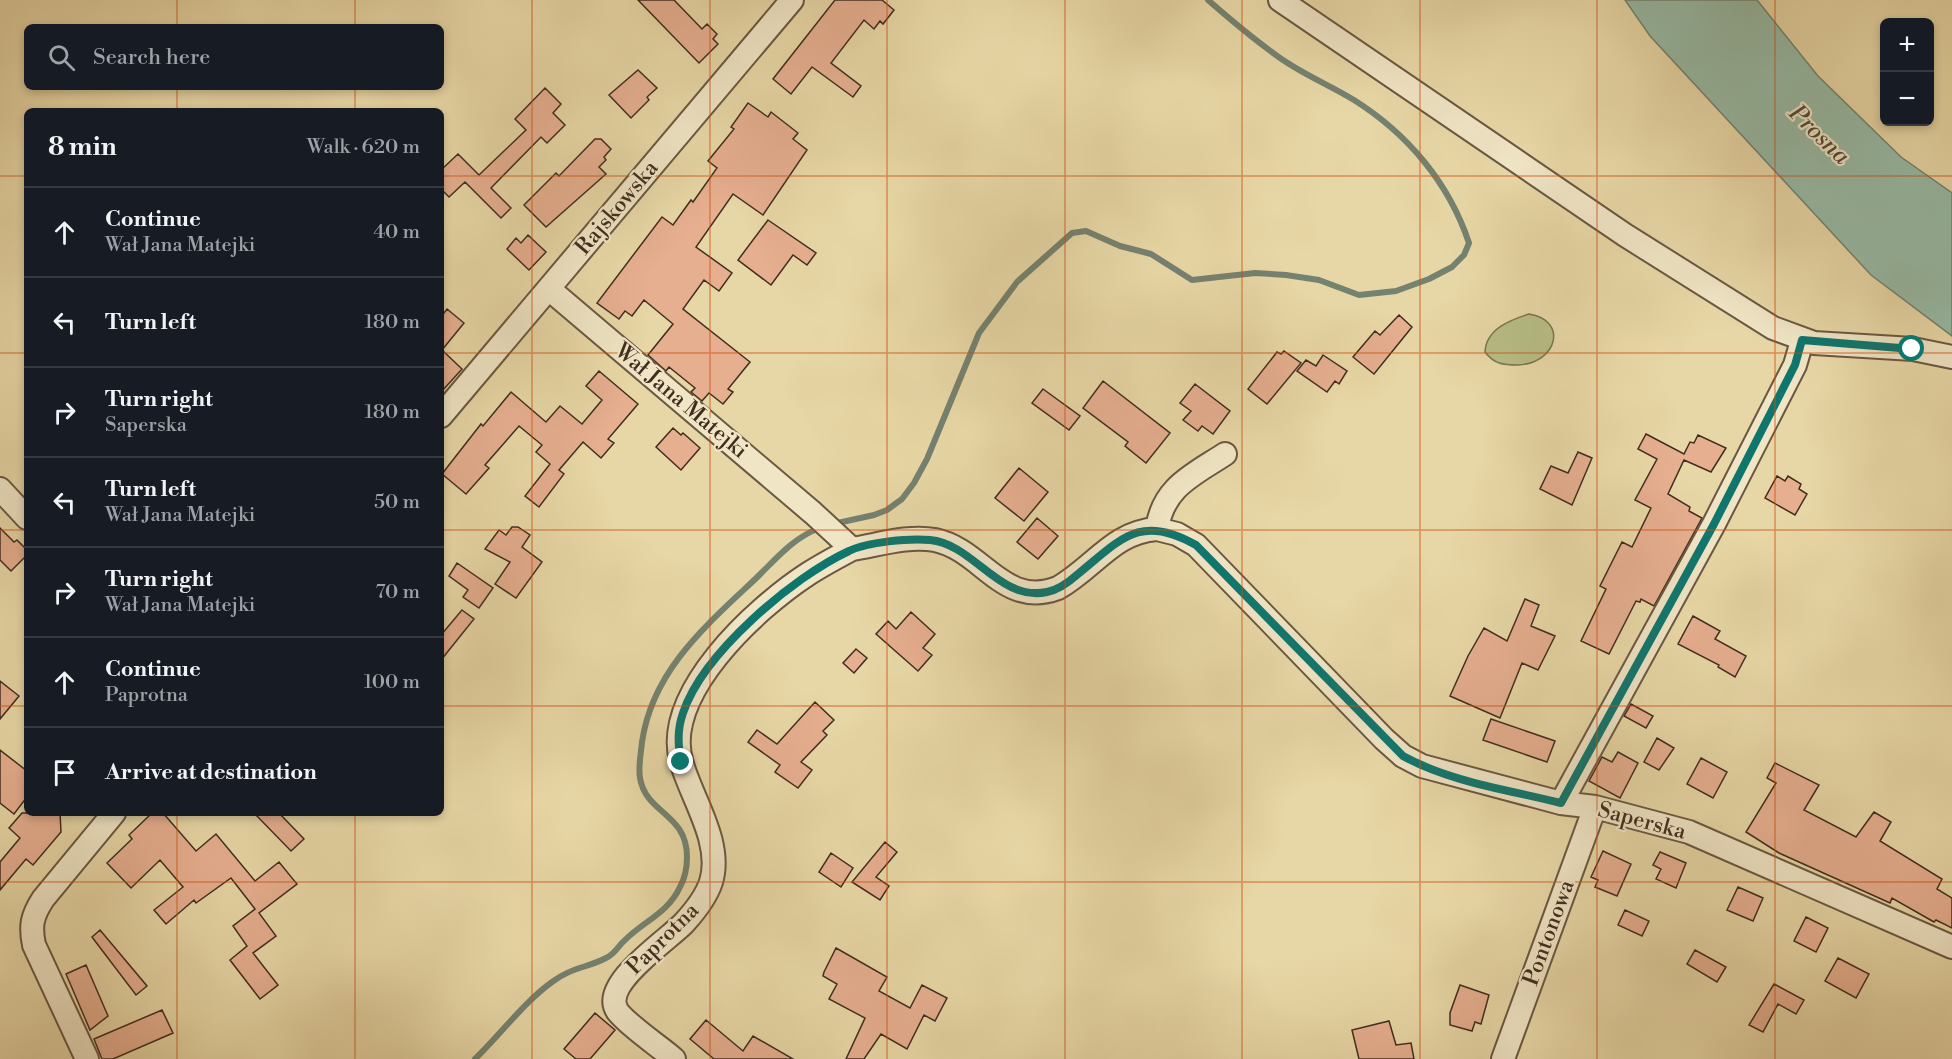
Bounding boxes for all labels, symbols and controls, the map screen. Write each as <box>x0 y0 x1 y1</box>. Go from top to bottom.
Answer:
map controls <box>1880 18 1934 126</box>
button: + <box>1880 18 1934 72</box>
search box <box>24 24 444 90</box>
icon: search <box>45 41 78 74</box>
text: Search here <box>93 44 210 71</box>
button: − <box>1880 72 1934 126</box>
water label: Prosna <box>1782 98 1856 172</box>
text: 8 min <box>48 131 117 163</box>
text: Walk · 620 m <box>307 135 420 160</box>
street label: Rajskowska <box>570 155 665 261</box>
text: Continue <box>105 206 201 233</box>
icon: ahead <box>48 216 81 249</box>
text: 40 m <box>373 220 420 245</box>
text: Wał Jana Matejki <box>105 233 255 258</box>
icon: left <box>48 306 81 339</box>
text: Turn left <box>105 309 196 336</box>
text: 180 m <box>365 310 420 335</box>
route start <box>1898 335 1924 361</box>
street label: Wał Jana Matejki <box>608 337 753 464</box>
text: Turn right <box>105 386 213 413</box>
icon: right <box>48 396 81 429</box>
text: 180 m <box>365 400 420 425</box>
text: Saperska <box>105 413 187 438</box>
text: Turn left <box>105 476 196 503</box>
icon: left <box>48 486 81 519</box>
text: 50 m <box>374 490 420 515</box>
text: Wał Jana Matejki <box>105 503 255 528</box>
text: Turn right <box>105 566 213 593</box>
icon: right <box>48 576 81 609</box>
text: 70 m <box>376 580 420 605</box>
text: Wał Jana Matejki <box>105 593 255 618</box>
text: Continue <box>105 656 201 683</box>
icon: ahead <box>48 666 81 699</box>
text: 100 m <box>364 670 420 695</box>
text: Paprotna <box>105 683 188 708</box>
route end <box>667 748 693 774</box>
icon: arrive <box>48 756 81 789</box>
text: Arrive at destination <box>105 759 317 786</box>
street label: Saperska <box>1595 796 1690 846</box>
street label: Pontonowa <box>1517 876 1581 990</box>
street label: Paprotna <box>621 897 705 981</box>

